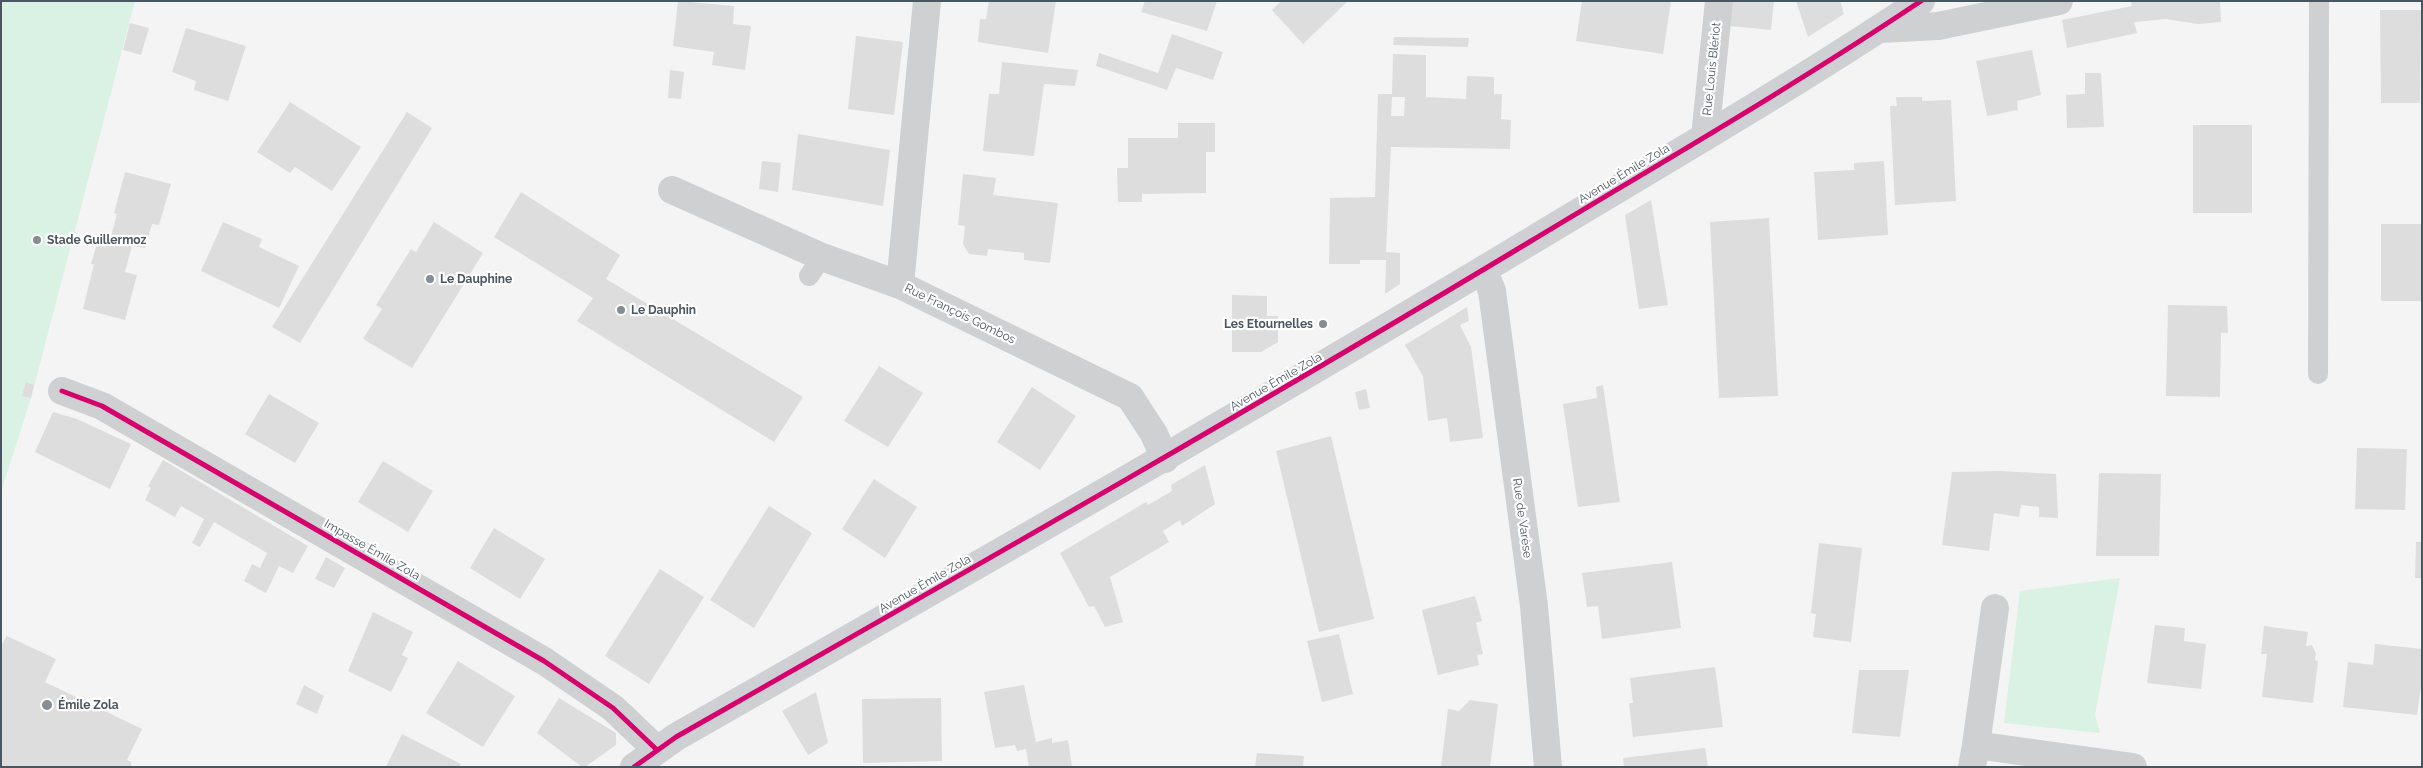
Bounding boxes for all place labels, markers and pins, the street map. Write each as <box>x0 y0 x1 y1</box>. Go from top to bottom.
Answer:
place label: Stade Guillermoz <box>47 233 146 247</box>
marker: Stade Guillermoz <box>31 234 43 246</box>
place label: Le Dauphine <box>440 272 512 286</box>
marker: Le Dauphine <box>424 273 436 285</box>
place label: Le Dauphin <box>631 303 696 317</box>
marker: Le Dauphin <box>615 304 627 316</box>
place label: Les Etournelles <box>1224 317 1313 331</box>
marker: Les Etournelles <box>1317 318 1329 330</box>
marker: Émile Zola <box>40 698 54 712</box>
place label: Émile Zola <box>58 698 119 712</box>

